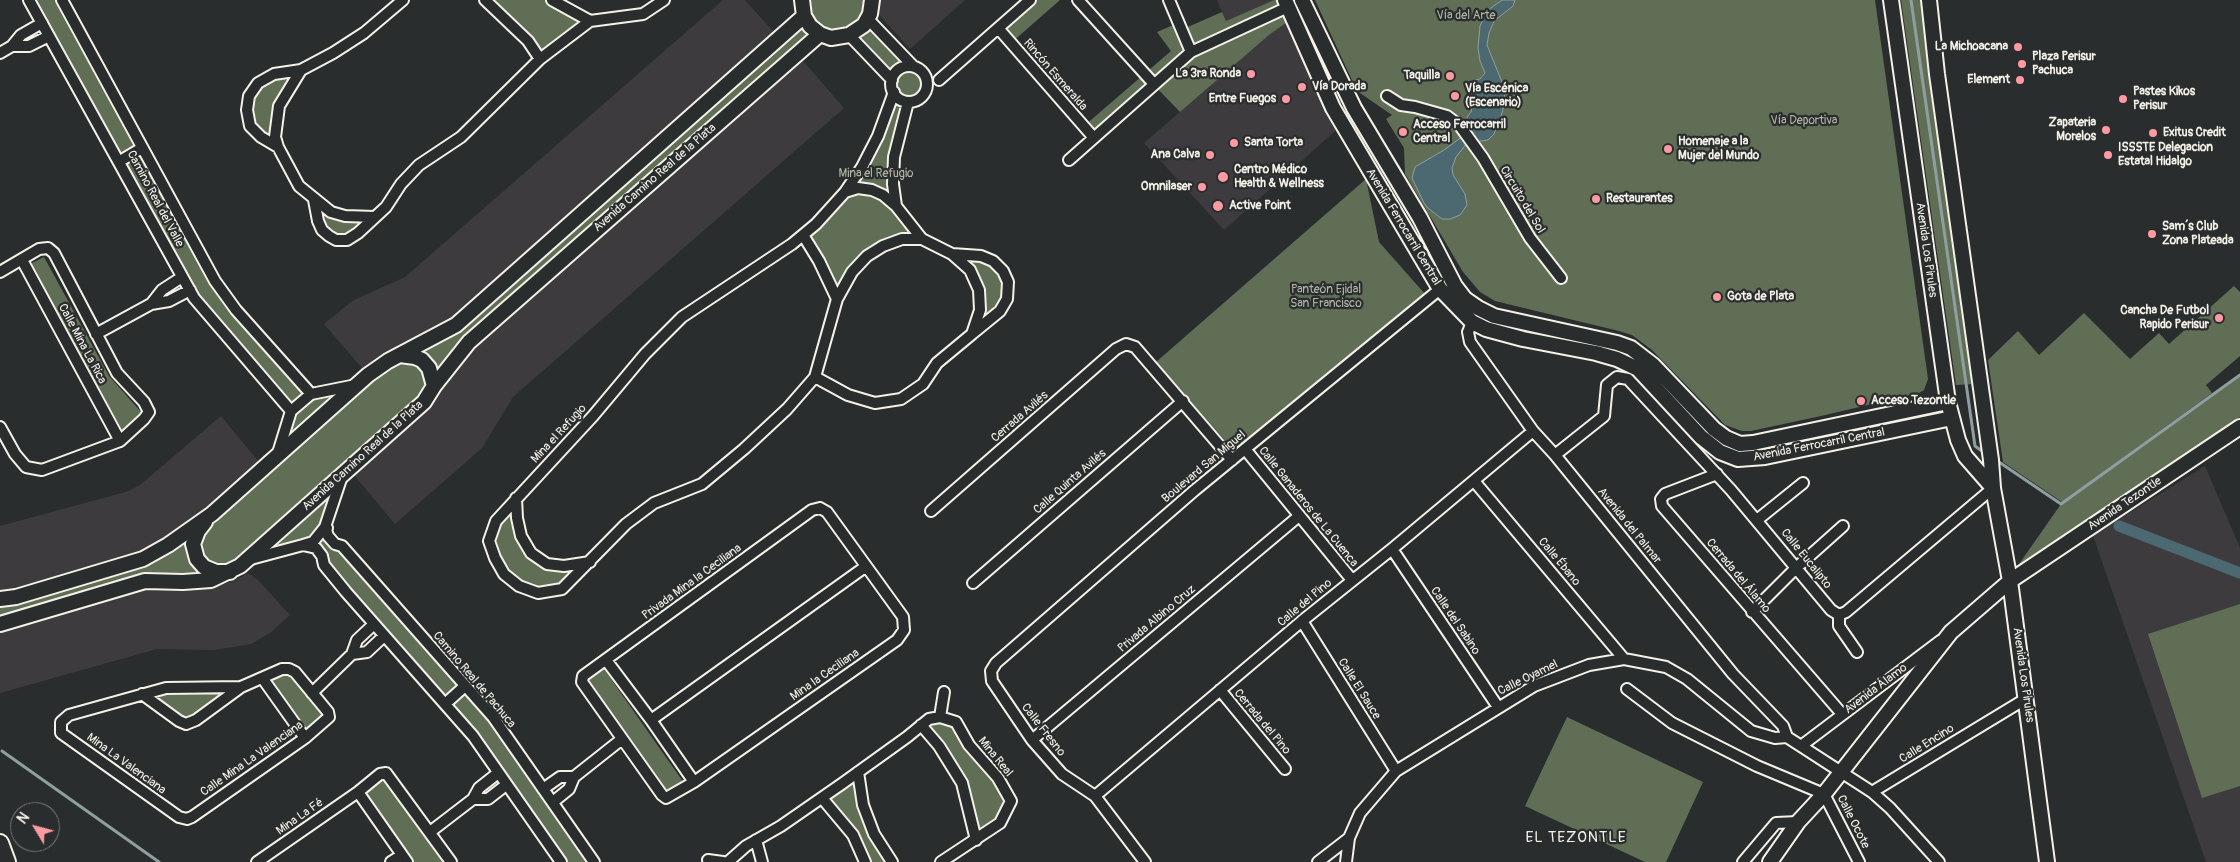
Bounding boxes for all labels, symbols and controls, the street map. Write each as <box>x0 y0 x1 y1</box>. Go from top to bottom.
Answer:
park label: Vía del Arte <box>1437 9 1495 23</box>
street label: Rincón Esmeralda <box>1020 36 1090 114</box>
place label: La Michoacana <box>1935 40 2008 54</box>
marker: La Michoacana <box>2012 41 2024 53</box>
place label: Plaza Perisur Pachuca <box>2032 50 2096 78</box>
marker: Plaza Perisur Pachuca <box>2016 58 2028 70</box>
place label: La 3ra Ronda <box>1175 67 1241 81</box>
marker: La 3ra Ronda <box>1245 68 1257 80</box>
place label: Taquilla <box>1403 69 1440 83</box>
marker: Taquilla <box>1444 70 1456 82</box>
place label: Element <box>1967 73 2010 87</box>
marker: Element <box>2014 74 2026 86</box>
place label: Vía Dorada <box>1312 80 1366 94</box>
marker: Vía Dorada <box>1296 81 1308 93</box>
place label: Vía Escénica (Escenario) <box>1465 82 1528 110</box>
place label: Pastes Kikos Perisur <box>2133 85 2195 113</box>
marker: Vía Escénica (Escenario) <box>1449 90 1461 102</box>
place label: Entre Fuegos <box>1209 92 1276 106</box>
marker: Entre Fuegos <box>1280 93 1292 105</box>
marker: Pastes Kikos Perisur <box>2117 93 2129 105</box>
park label: Vía Deportiva <box>1771 114 1837 128</box>
place label: Zapateria Morelos <box>2049 116 2096 144</box>
place label: Acceso Ferrocarril Central <box>1413 118 1506 146</box>
street label: Avenida Camino Real de la Plata <box>591 121 719 235</box>
marker: Zapateria Morelos <box>2100 124 2112 136</box>
marker: Acceso Ferrocarril Central <box>1397 126 1409 138</box>
place label: Exitus Credit <box>2163 126 2226 140</box>
marker: Exitus Credit <box>2147 127 2159 139</box>
place label: Homenaje a la Mujer del Mundo <box>1678 135 1759 163</box>
place label: Santa Torta <box>1244 136 1303 150</box>
marker: Santa Torta <box>1228 137 1240 149</box>
place label: ISSSTE Delegacion Estatal Hidalgo <box>2118 141 2213 169</box>
marker: Homenaje a la Mujer del Mundo <box>1662 143 1674 155</box>
street label: Camino Real del Valle <box>123 148 187 250</box>
place label: Ana Calva <box>1150 148 1200 162</box>
marker: Ana Calva <box>1204 149 1216 161</box>
marker: ISSSTE Delegacion Estatal Hidalgo <box>2102 149 2114 161</box>
place label: Centro Médico Health & Wellness <box>1234 163 1324 191</box>
street label: Circuito del Sol <box>1496 164 1548 236</box>
street label: Avenida Ferrocarril Central <box>1362 166 1444 288</box>
park label: Mina el Refugio <box>839 167 913 181</box>
marker: Centro Médico Health & Wellness <box>1216 170 1230 184</box>
place label: Omnilaser <box>1141 180 1192 194</box>
marker: Omnilaser <box>1196 181 1208 193</box>
place label: Restaurantes <box>1606 192 1673 206</box>
marker: Restaurantes <box>1590 193 1602 205</box>
marker: Active Point <box>1211 199 1225 213</box>
place label: Active Point <box>1229 199 1291 213</box>
street label: Avenida Los Pirules <box>1912 202 1940 298</box>
place label: Sam´s Club Zona Plateada <box>2162 220 2233 248</box>
marker: Sam´s Club Zona Plateada <box>2146 228 2158 240</box>
park label: Panteón Ejidal San Francisco <box>1290 283 1362 311</box>
place label: Gota de Plata <box>1727 290 1794 304</box>
marker: Gota de Plata <box>1711 291 1723 303</box>
street label: Calle Mina La Rica <box>55 302 109 386</box>
place label: Cancha De Futbol Rapido Perisur <box>2120 304 2209 332</box>
marker: Cancha De Futbol Rapido Perisur <box>2213 312 2225 324</box>
street label: Cerrada Avilés <box>989 388 1051 446</box>
place label: Acceso Tezontle <box>1871 394 1956 408</box>
marker: Acceso Tezontle <box>1855 395 1867 407</box>
street label: Avenida Camino Real de la Plata <box>300 398 426 514</box>
street label: Mina el Refugio <box>528 402 590 466</box>
street label: Avenida Ferrocarril Central <box>1752 425 1886 465</box>
street label: Boulevard San Miguel <box>1159 428 1249 506</box>
street label: Calle Ganaderos de La Cuenca <box>1255 444 1361 570</box>
street label: Calle Quinta Avilés <box>1031 447 1109 517</box>
street label: Avenida Tezontle <box>2085 474 2165 534</box>
street label: Avenida del Palmar <box>1594 485 1664 567</box>
street label: Calle Eucalipto <box>1777 526 1835 592</box>
street label: Calle Ébano <box>1535 535 1583 589</box>
street label: Cerrada del Álamo <box>1703 536 1773 616</box>
street label: Privada Mina la Ceciliana <box>640 541 744 623</box>
street label: Calle del Pino <box>1275 576 1335 630</box>
street label: Privada Albino Cruz <box>1115 582 1199 656</box>
street label: Calle del Sabino <box>1427 584 1483 658</box>
street label: Avenida Los Pirules <box>2009 627 2037 723</box>
street label: Camino Real de Pachuca <box>429 629 519 731</box>
street label: Mina la Ceciliana <box>788 646 862 704</box>
street label: Calle El Sauce <box>1335 656 1383 722</box>
street label: Calle Oyamel <box>1496 657 1560 699</box>
street label: Avenida Álamo <box>1842 661 1910 717</box>
street label: Cerrada del Pino <box>1230 686 1294 758</box>
street label: Calle Fresno <box>1018 701 1068 759</box>
street label: Calle Mina La Valenciana <box>198 718 306 800</box>
street label: Calle Encino <box>1897 722 1957 766</box>
street label: Mina La Valenciana <box>84 730 168 798</box>
street label: Mina Real <box>975 734 1015 780</box>
street label: Calle Ocote <box>1833 793 1873 851</box>
street label: Mina La Fé <box>274 796 326 838</box>
north arrow <box>10 802 60 852</box>
text: N <box>14 809 33 827</box>
district label: EL TEZONTLE <box>1524 829 1628 847</box>

